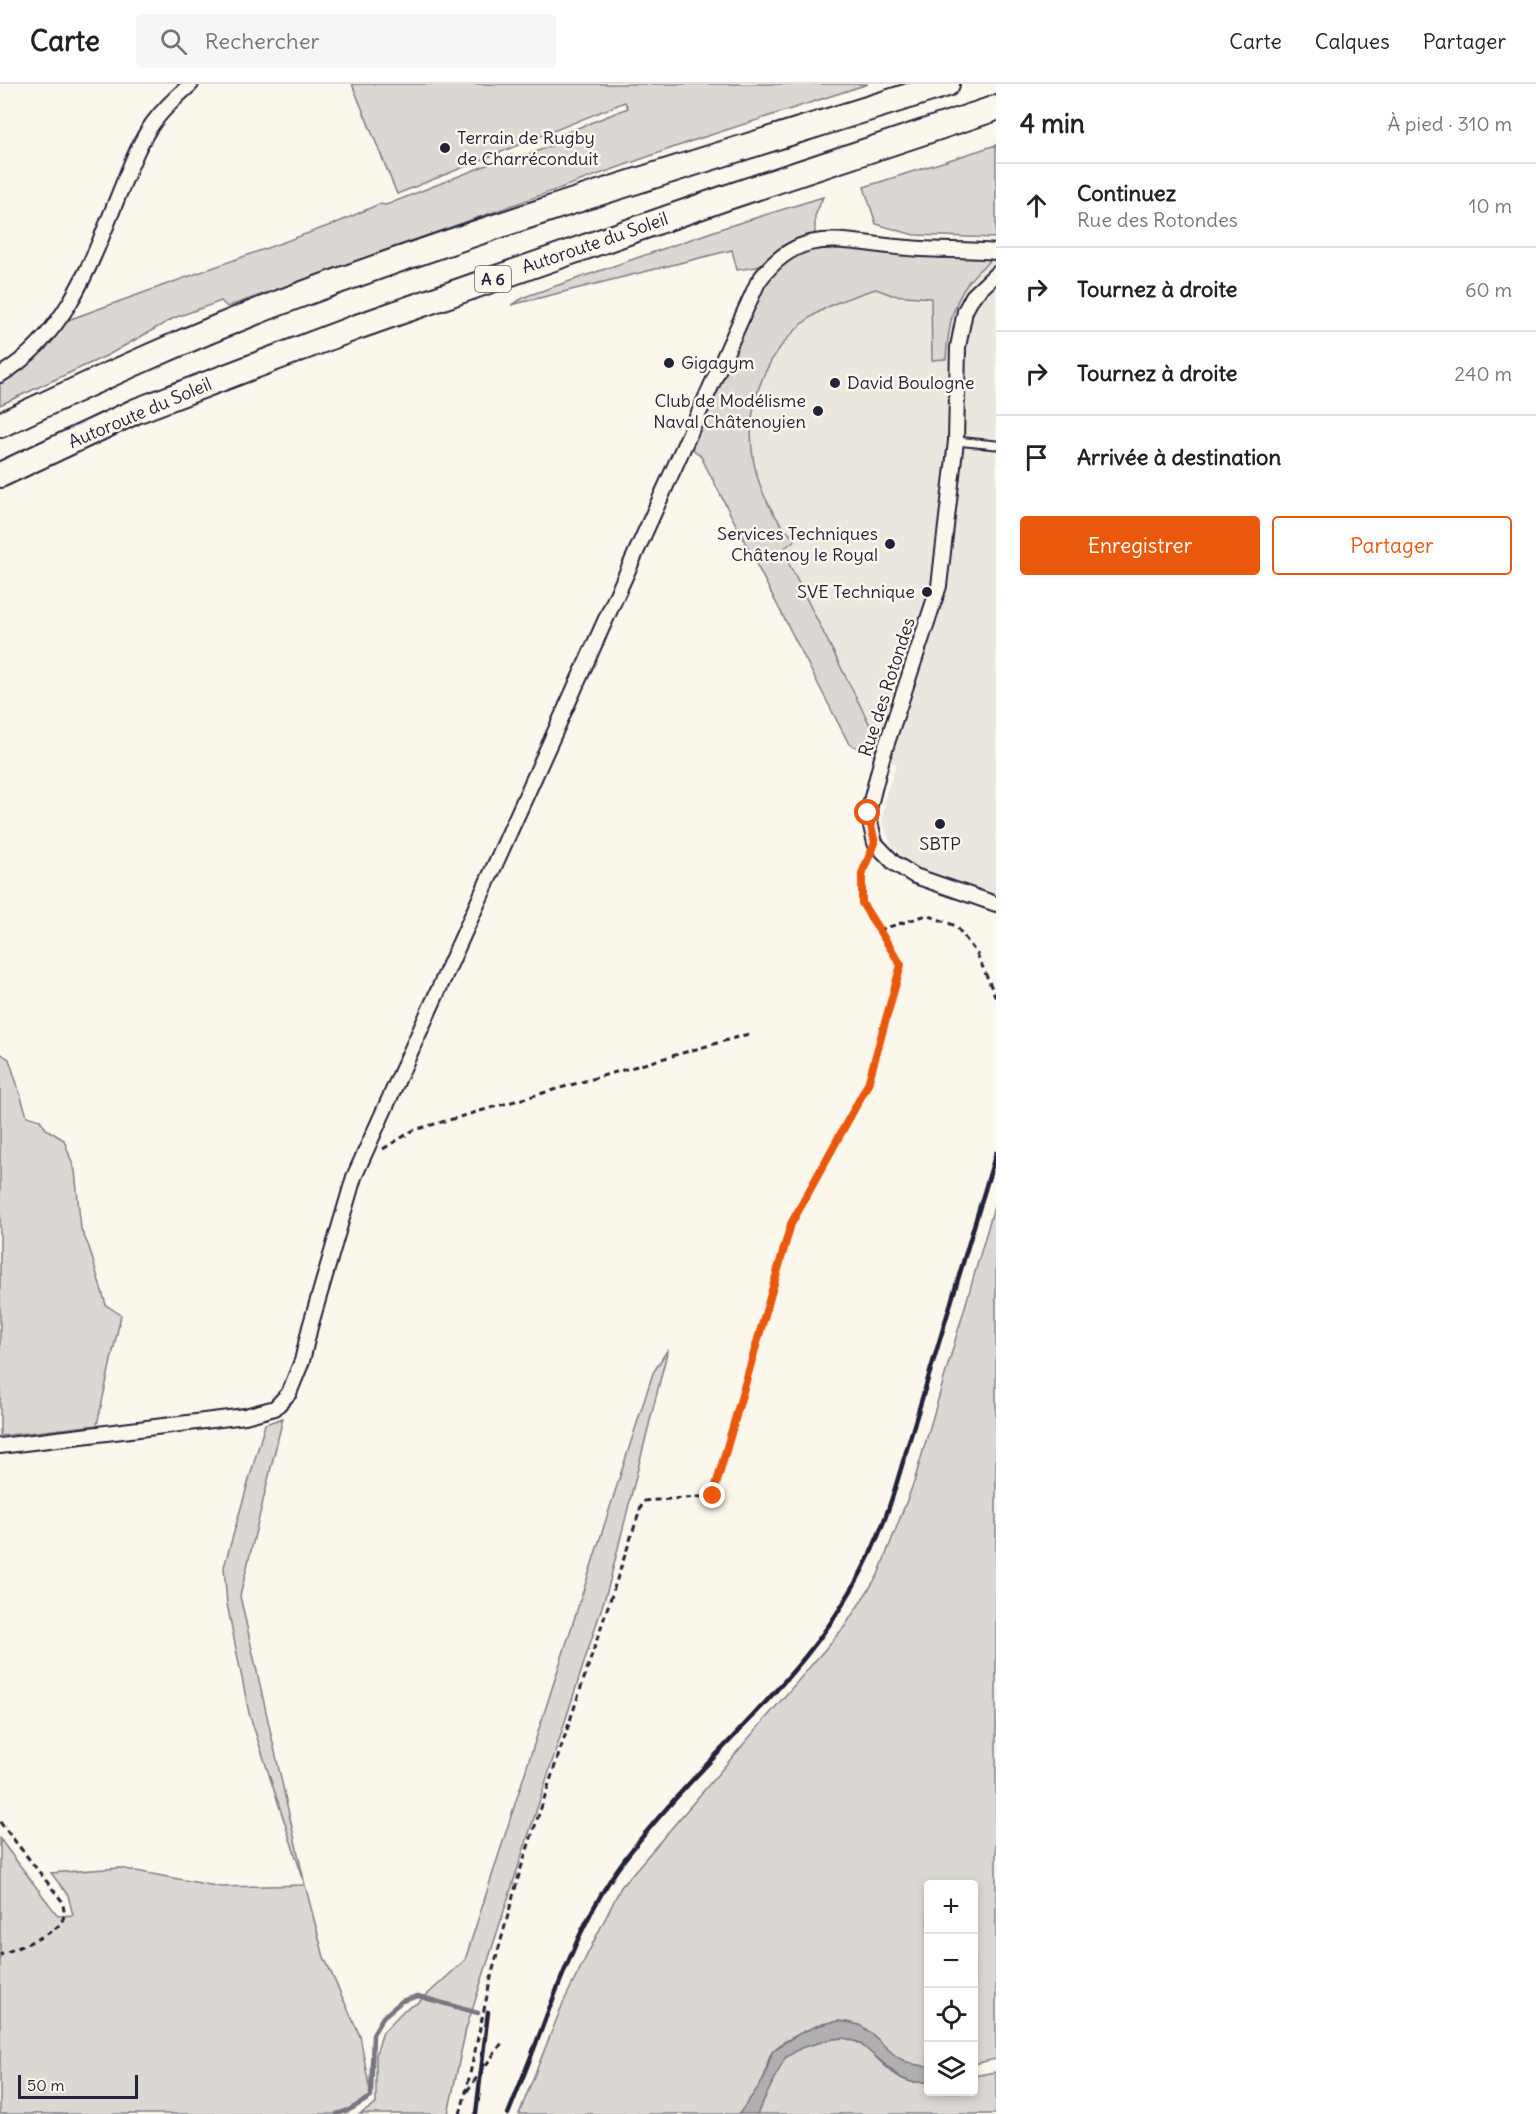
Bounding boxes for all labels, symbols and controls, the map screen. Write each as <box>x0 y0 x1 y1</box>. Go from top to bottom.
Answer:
search box <box>136 14 556 68</box>
text: Carte <box>30 23 100 59</box>
icon: search <box>157 25 190 58</box>
text: Rechercher <box>205 27 320 55</box>
text: Carte <box>1229 28 1282 55</box>
text: Calques <box>1315 28 1390 55</box>
text: Partager <box>1423 28 1506 55</box>
text: 4 min <box>1020 107 1085 140</box>
text: À pied · 310 m <box>1387 111 1512 136</box>
place label: Terrain de Rugby de Charréconduit <box>457 126 599 170</box>
marker: Terrain de Rugby de Charréconduit <box>438 141 452 155</box>
text: Continuez <box>1077 179 1176 207</box>
icon: ahead <box>1020 189 1053 222</box>
text: 10 m <box>1469 193 1512 218</box>
street label: Autoroute du Soleil <box>519 207 671 278</box>
text: Rue des Rotondes <box>1077 207 1238 232</box>
road number: A 6 <box>475 266 511 292</box>
icon: right <box>1020 273 1053 306</box>
text: Tournez à droite <box>1077 275 1237 303</box>
text: 60 m <box>1465 277 1512 302</box>
place label: Gigagym <box>681 351 755 374</box>
marker: Gigagym <box>662 356 676 370</box>
icon: right <box>1020 357 1053 390</box>
text: Tournez à droite <box>1077 359 1237 387</box>
text: 240 m <box>1454 361 1512 386</box>
place label: David Boulogne <box>847 371 974 394</box>
street label: Autoroute du Soleil <box>65 372 215 453</box>
marker: David Boulogne <box>828 376 842 390</box>
place label: Club de Modélisme Naval Châtenoyien <box>653 389 806 433</box>
marker: Club de Modélisme Naval Châtenoyien <box>811 404 825 418</box>
icon: arrive <box>1020 441 1053 474</box>
text: Arrivée à destination <box>1077 443 1281 471</box>
button: Enregistrer <box>1020 516 1260 575</box>
button: Partager <box>1272 516 1512 575</box>
place label: Services Techniques Châtenoy le Royal <box>717 522 878 566</box>
marker: Services Techniques Châtenoy le Royal <box>883 537 897 551</box>
place label: SVE Technique <box>797 580 915 603</box>
marker: SVE Technique <box>920 585 934 599</box>
street label: Rue des Rotondes <box>853 614 920 759</box>
route start <box>854 799 880 825</box>
marker: SBTP <box>933 817 947 831</box>
place label: SBTP <box>919 832 961 855</box>
route end <box>699 1482 725 1508</box>
map controls <box>924 1880 978 2096</box>
button: + <box>924 1880 978 1934</box>
button: − <box>924 1934 978 1988</box>
button: locate <box>924 1988 978 2042</box>
button: layers <box>924 2042 978 2096</box>
scale bar <box>18 2072 138 2100</box>
text: 50 m <box>27 2075 65 2095</box>

